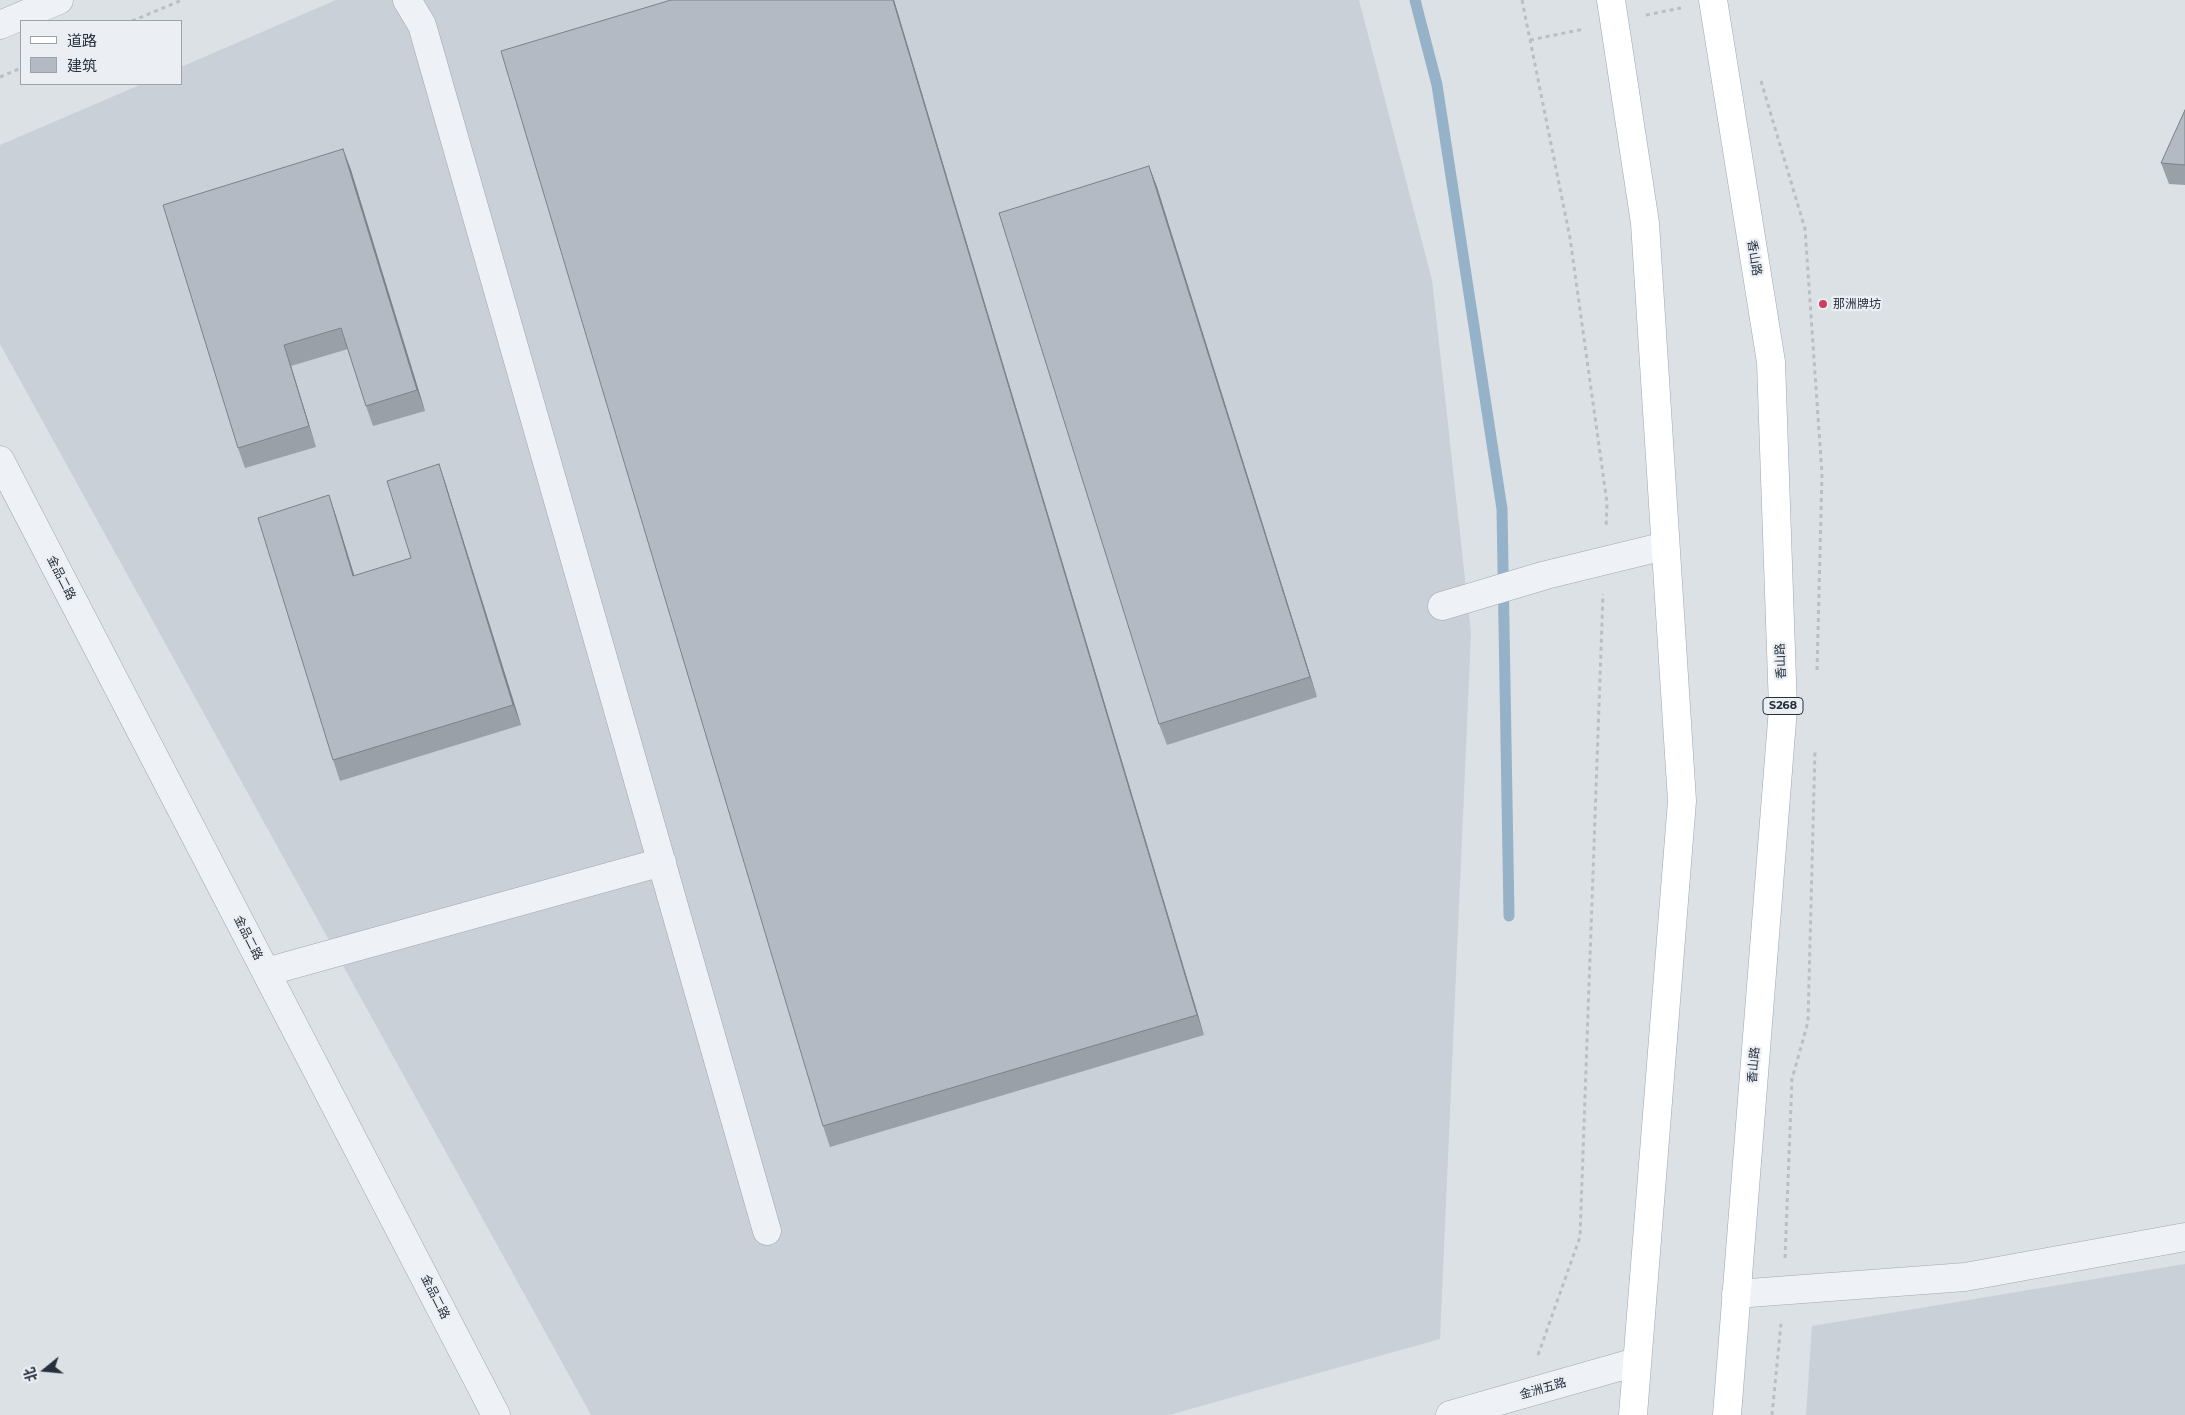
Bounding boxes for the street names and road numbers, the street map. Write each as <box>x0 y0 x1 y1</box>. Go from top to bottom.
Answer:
street label: 香山路 <box>1744 239 1764 277</box>
street label: 金品二路 <box>44 553 78 603</box>
street label: 香山路 <box>1773 643 1789 679</box>
road number: S268 <box>1763 698 1803 714</box>
street label: 金品二路 <box>231 913 265 963</box>
street label: 香山路 <box>1745 1046 1763 1084</box>
street label: 金品二路 <box>418 1272 452 1322</box>
street label: 金洲五路 <box>1518 1375 1568 1403</box>

